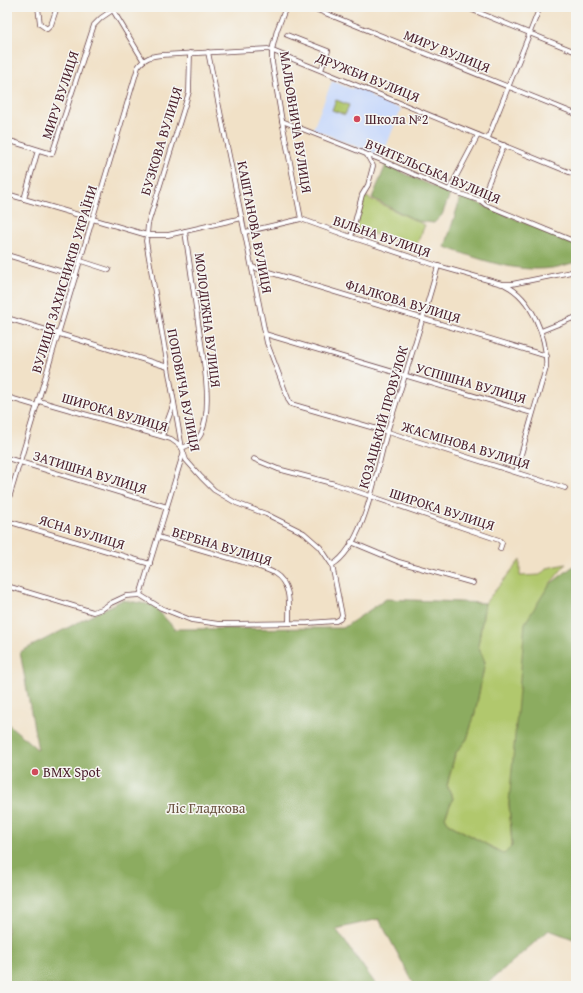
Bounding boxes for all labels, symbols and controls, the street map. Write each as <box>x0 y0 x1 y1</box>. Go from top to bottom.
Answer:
street label: МИРУ ВУЛИЦЯ <box>401 25 493 77</box>
street label: ДРУЖБИ ВУЛИЦЯ <box>312 47 423 107</box>
street label: МИРУ ВУЛИЦЯ <box>36 48 84 142</box>
street label: МАЛЬОВНИЧА ВУЛИЦЯ <box>275 50 317 194</box>
street label: БУЗКОВА ВУЛИЦЯ <box>135 84 187 198</box>
place label: Школа №2 <box>365 109 429 129</box>
marker: Школа №2 <box>352 114 362 124</box>
street label: ВЧИТЕЛЬСЬКА ВУЛИЦЯ <box>362 133 504 209</box>
street label: КАШТАНОВА ВУЛИЦЯ <box>232 159 278 295</box>
street label: ВУЛИЦЯ ЗАХИСНИКІВ УКРАЇНИ <box>26 183 102 375</box>
street label: ВІЛЬНА ВУЛИЦЯ <box>331 210 433 262</box>
street label: МОЛОДІЖНА ВУЛИЦЯ <box>190 252 226 388</box>
street label: ФІАЛКОВА ВУЛИЦЯ <box>343 274 463 328</box>
street label: ПОПОВИЧА ВУЛИЦЯ <box>162 327 206 453</box>
street label: КОЗАЦЬКИЙ ПРОВУЛОК <box>353 343 413 491</box>
street label: УСПІШНА ВУЛИЦЯ <box>413 358 529 408</box>
street label: ШИРОКА ВУЛИЦЯ <box>60 387 170 437</box>
street label: ЖАСМІНОВА ВУЛИЦЯ <box>398 416 533 474</box>
street label: ЗАТИШНА ВУЛИЦЯ <box>31 445 149 499</box>
street label: ШИРОКА ВУЛИЦЯ <box>387 483 497 535</box>
street label: ЯСНА ВУЛИЦЯ <box>36 509 127 555</box>
street label: ВЕРБНА ВУЛИЦЯ <box>170 521 274 571</box>
place label: BMX Spot <box>43 762 101 782</box>
marker: BMX Spot <box>30 767 40 777</box>
park label: Ліс Гладкова <box>167 798 246 818</box>

